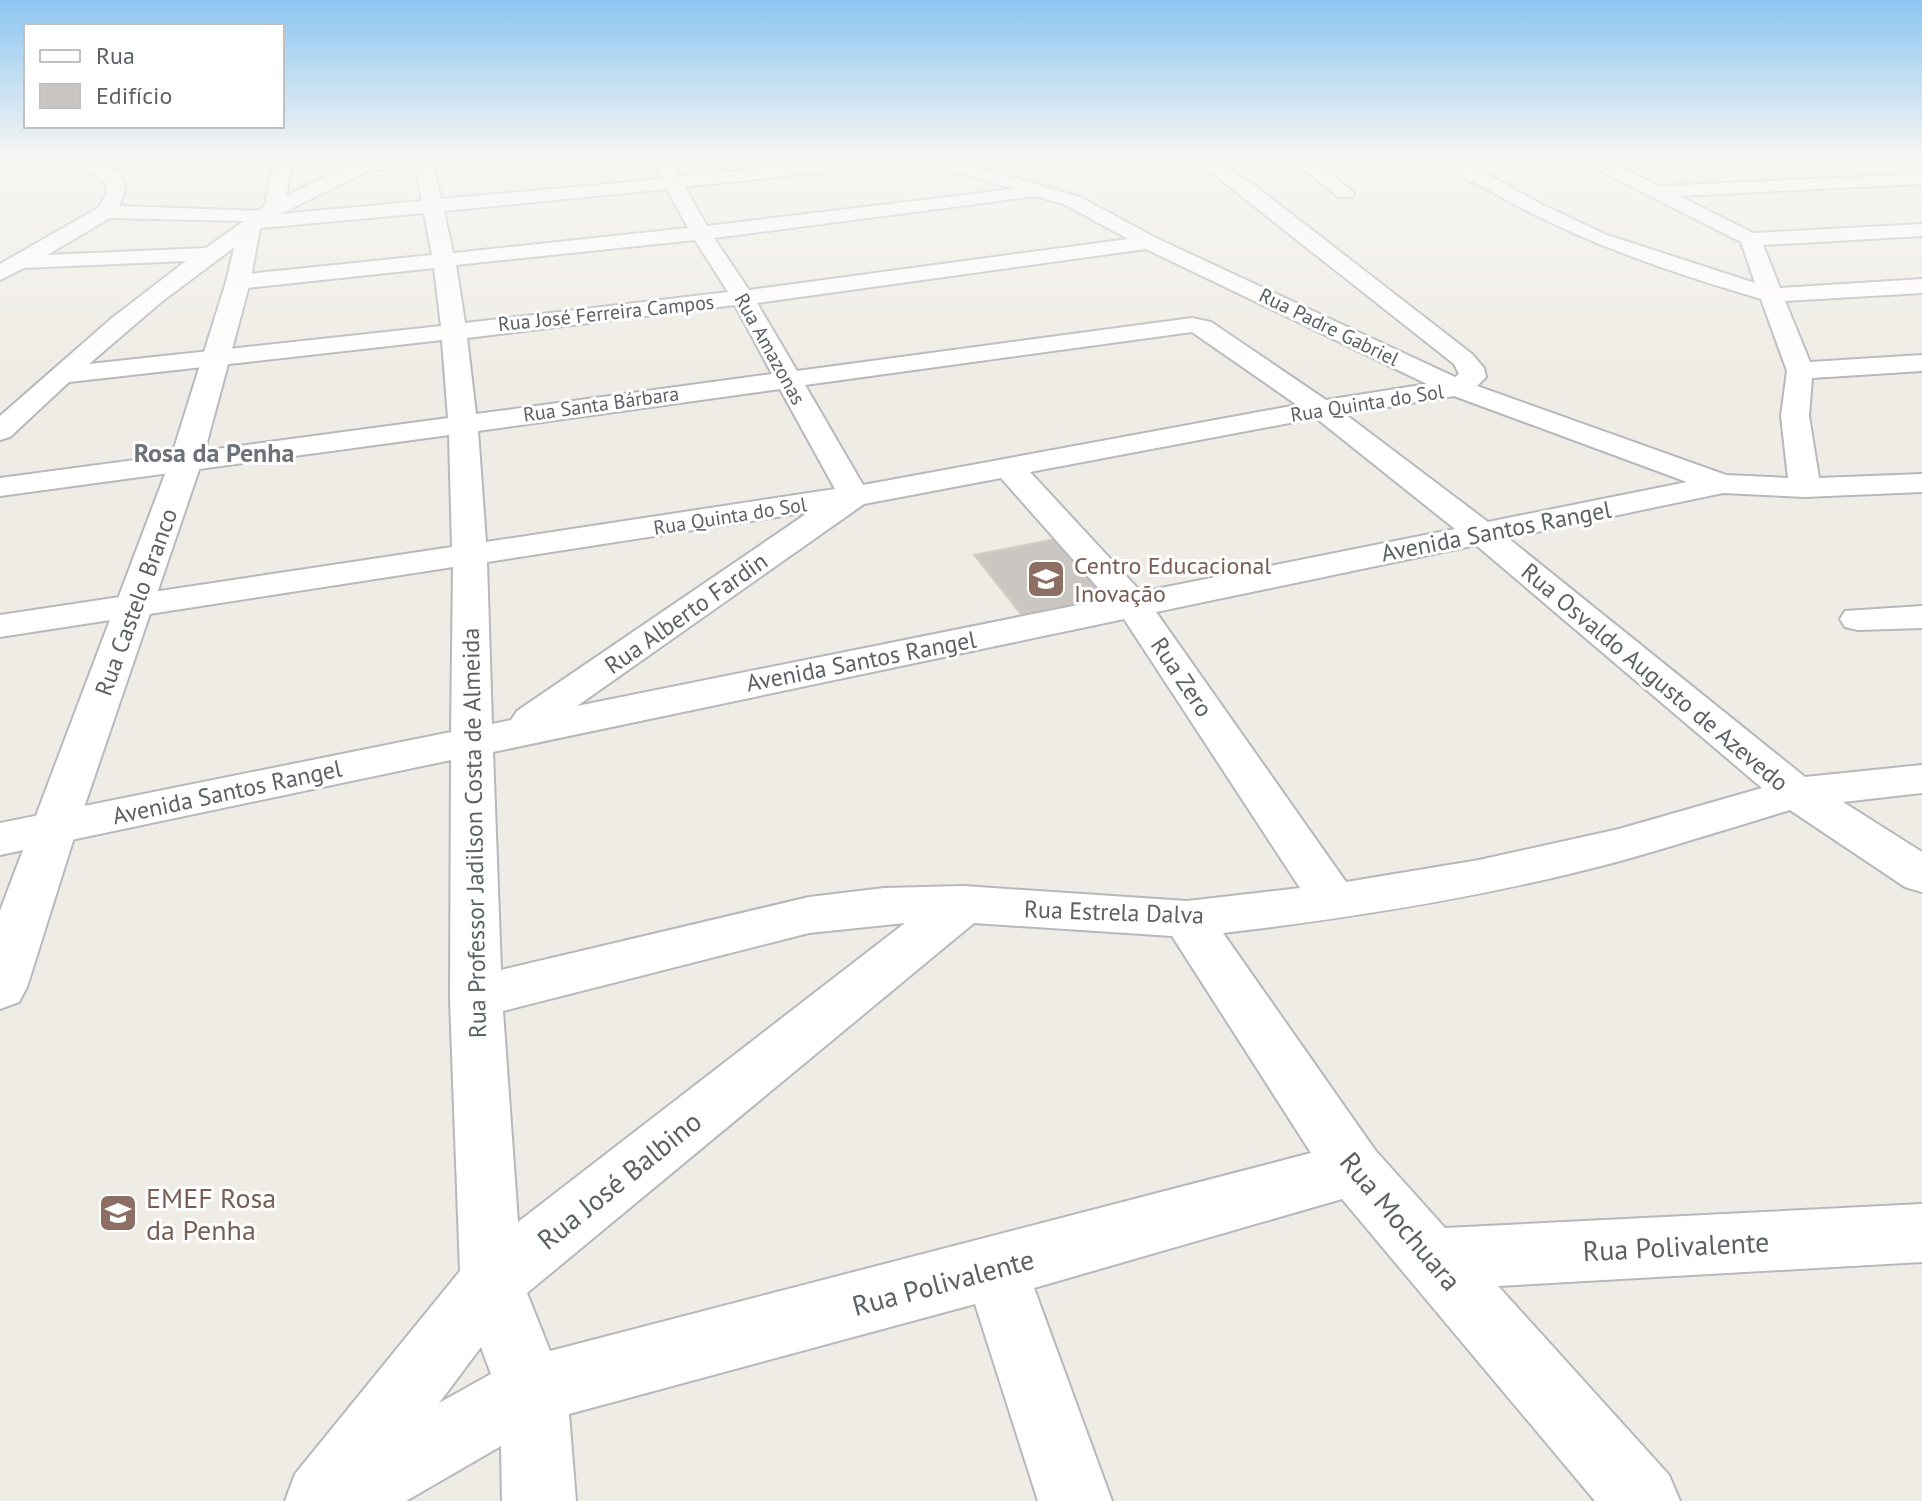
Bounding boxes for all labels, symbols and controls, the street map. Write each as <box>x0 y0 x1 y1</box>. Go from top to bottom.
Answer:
legend <box>24 24 284 128</box>
text: Rua <box>96 40 135 71</box>
text: Edifício <box>96 80 172 111</box>
street label: Rua Padre Gabriel <box>1255 282 1403 372</box>
street label: Rua José Ferreira Campos <box>497 289 715 337</box>
street label: Rua Amazonas <box>729 289 811 409</box>
street label: Rua Quinta do Sol <box>1289 378 1446 428</box>
street label: Rua Santa Bárbara <box>521 380 681 428</box>
district label: Rosa da Penha <box>134 436 294 469</box>
street label: Rua Quinta do Sol <box>652 491 809 541</box>
street label: Avenida Santos Rangel <box>1378 493 1614 569</box>
street label: Rua Castelo Branco <box>88 504 184 700</box>
street label: Rua Alberto Fardin <box>599 545 773 681</box>
place label: Centro Educacional Inovação <box>1074 550 1271 609</box>
street label: Rua Osvaldo Augusto de Azevedo <box>1515 556 1795 798</box>
school or university icon: Centro Educacional Inovação <box>1025 558 1067 600</box>
street label: Avenida Santos Rangel <box>743 623 979 699</box>
street label: Rua Professor Jadilson Costa de Almeida <box>455 627 493 1039</box>
street label: Rua Zero <box>1144 631 1220 723</box>
street label: Avenida Santos Rangel <box>109 753 345 831</box>
street label: Rua Estrela Dalva <box>1023 893 1205 931</box>
street label: Rua José Balbino <box>529 1102 709 1258</box>
street label: Rua Mochuara <box>1332 1144 1470 1298</box>
place label: EMEF Rosa da Penha <box>146 1179 276 1248</box>
school or university icon: EMEF Rosa da Penha <box>97 1192 139 1234</box>
street label: Rua Polivalente <box>1582 1223 1770 1269</box>
street label: Rua Polivalente <box>848 1240 1038 1324</box>

